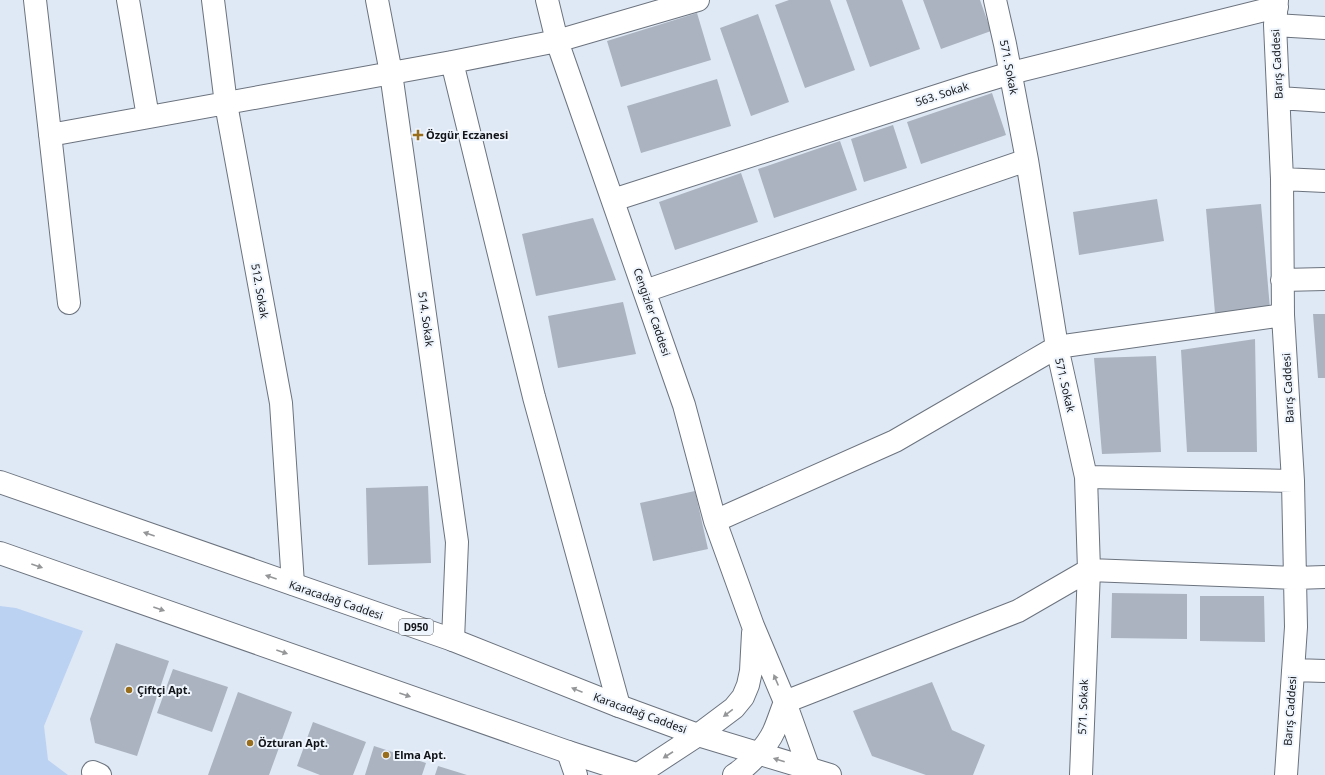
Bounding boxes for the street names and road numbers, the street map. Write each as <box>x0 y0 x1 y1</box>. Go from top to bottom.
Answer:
street label: Barış Caddesi <box>1267 29 1286 99</box>
street label: 571. Sokak <box>997 38 1022 96</box>
street label: 563. Sokak <box>913 78 971 109</box>
street label: 512. Sokak <box>248 262 273 320</box>
street label: Cengizler Caddesi <box>630 266 675 358</box>
street label: 514. Sokak <box>415 291 438 347</box>
street label: Barış Caddesi <box>1278 353 1297 423</box>
street label: 571. Sokak <box>1052 356 1079 414</box>
street label: Karacadağ Caddesi <box>287 576 385 623</box>
road number: D950 <box>399 619 433 635</box>
street label: Barış Caddesi <box>1280 676 1299 746</box>
street label: 571. Sokak <box>1074 679 1091 735</box>
street label: Karacadağ Caddesi <box>591 689 689 736</box>

